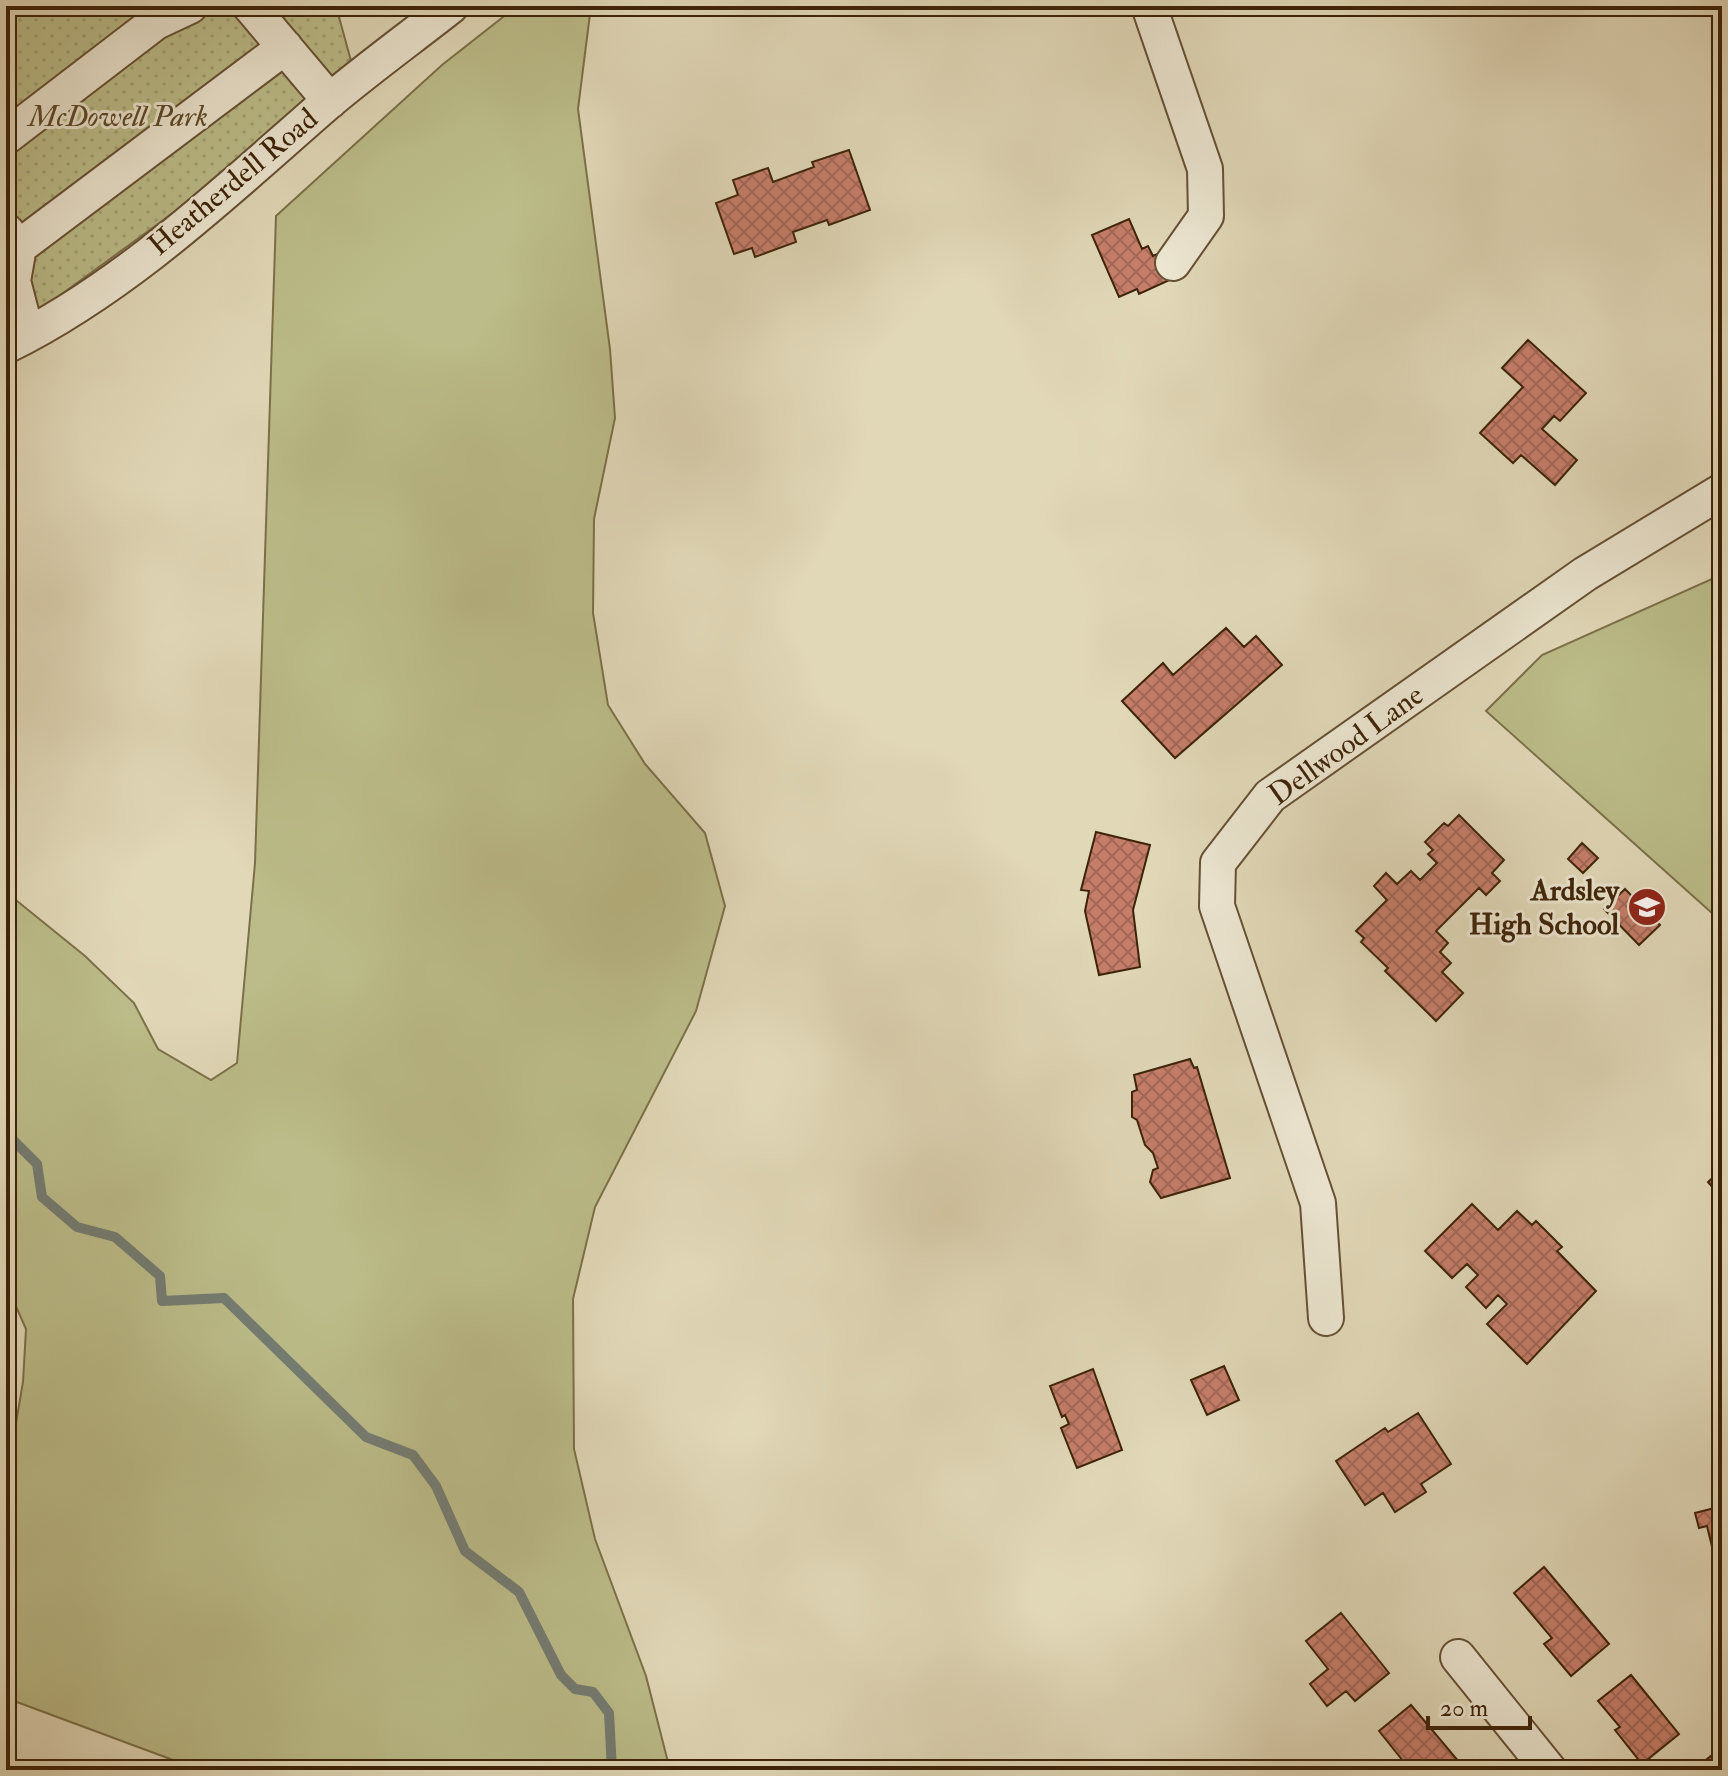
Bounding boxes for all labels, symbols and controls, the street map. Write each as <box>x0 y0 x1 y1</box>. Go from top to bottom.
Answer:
park label: McDowell Park <box>26 98 208 135</box>
street label: Heatherdell Road <box>141 100 325 264</box>
street label: Dellwood Lane <box>1261 676 1431 814</box>
place label: Ardsley High School <box>1469 872 1621 943</box>
school or university icon: Ardsley High School <box>1626 886 1668 928</box>
scale bar <box>1428 1680 1530 1730</box>
text: 20 m <box>1440 1693 1489 1724</box>

